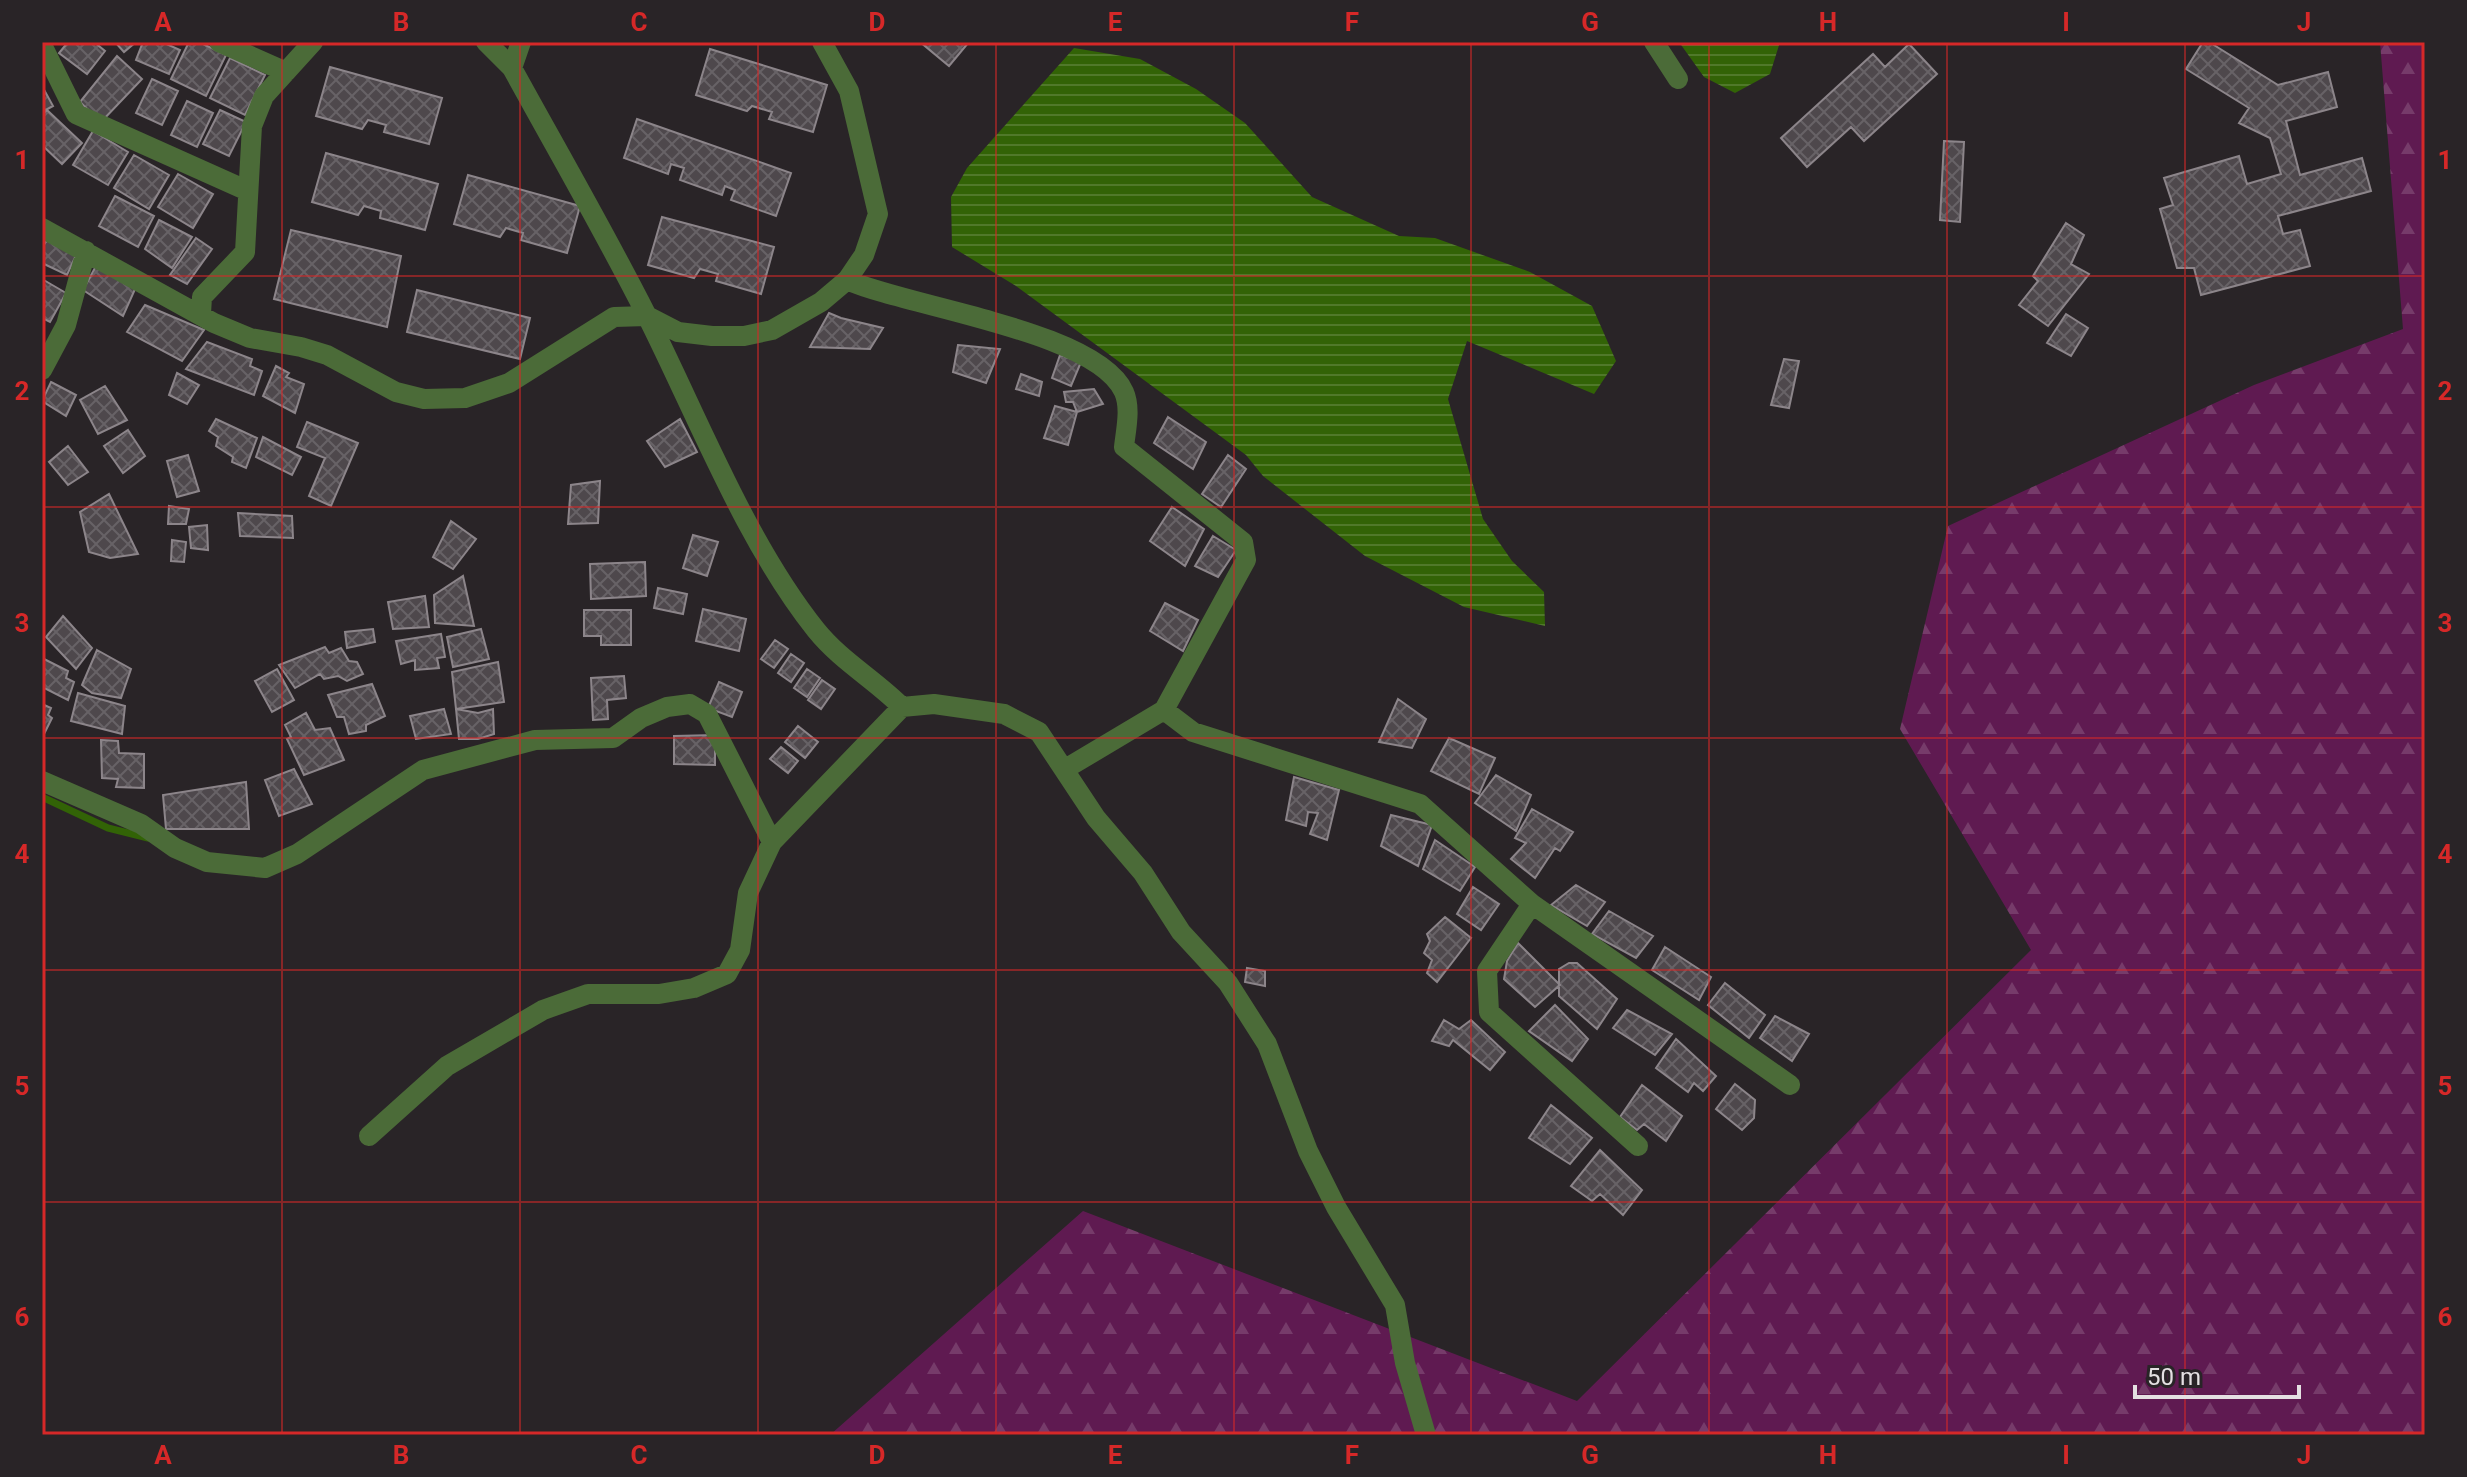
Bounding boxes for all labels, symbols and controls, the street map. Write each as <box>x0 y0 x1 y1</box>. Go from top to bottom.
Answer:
text: A <box>154 7 172 37</box>
text: B <box>393 7 409 37</box>
text: C <box>630 7 648 37</box>
text: D <box>869 7 885 37</box>
text: E <box>1108 7 1123 37</box>
text: F <box>1345 7 1359 37</box>
text: G <box>1581 7 1599 37</box>
text: H <box>1819 7 1837 37</box>
text: I <box>2062 7 2070 37</box>
text: J <box>2297 7 2311 37</box>
text: 1 <box>15 145 29 175</box>
text: 1 <box>2438 145 2452 175</box>
text: 2 <box>15 376 29 406</box>
text: 2 <box>2438 376 2452 406</box>
text: 3 <box>15 608 29 638</box>
text: 3 <box>2438 608 2452 638</box>
text: 4 <box>15 839 30 869</box>
text: 4 <box>2438 839 2453 869</box>
text: 5 <box>15 1071 29 1101</box>
text: 5 <box>2438 1071 2452 1101</box>
text: 6 <box>15 1302 30 1332</box>
text: 6 <box>2438 1302 2453 1332</box>
scale bar <box>2135 1349 2299 1399</box>
text: 50 m <box>2147 1363 2201 1391</box>
text: A <box>154 1440 172 1470</box>
text: B <box>393 1440 409 1470</box>
text: C <box>630 1440 648 1470</box>
text: D <box>869 1440 885 1470</box>
text: E <box>1108 1440 1123 1470</box>
text: F <box>1345 1440 1359 1470</box>
text: G <box>1581 1440 1599 1470</box>
text: H <box>1819 1440 1837 1470</box>
text: I <box>2062 1440 2070 1470</box>
text: J <box>2297 1440 2311 1470</box>

